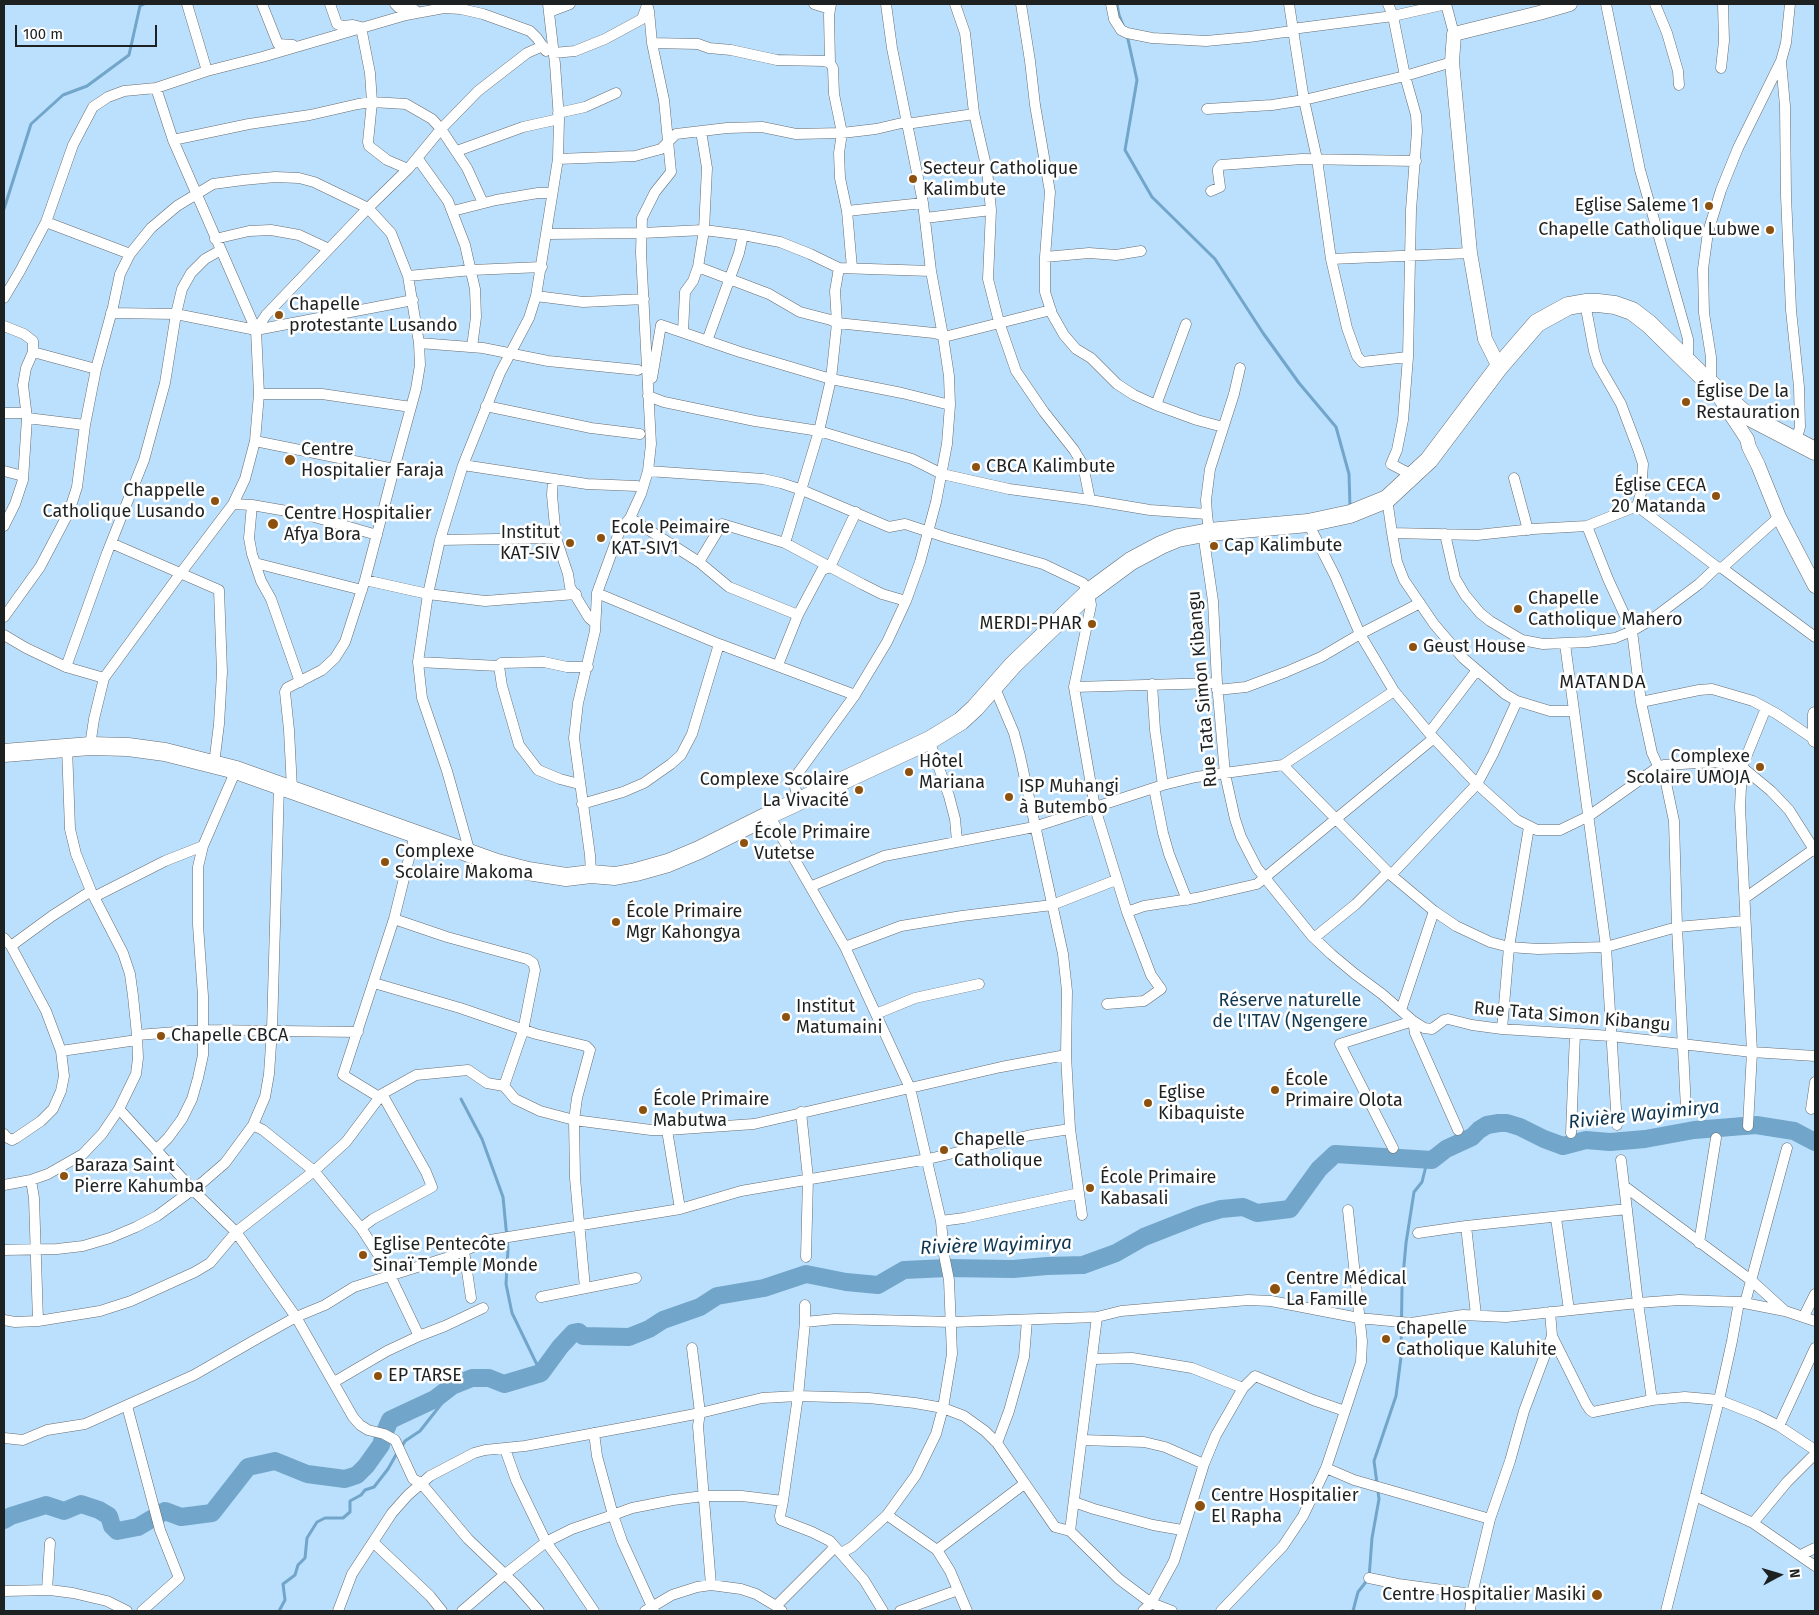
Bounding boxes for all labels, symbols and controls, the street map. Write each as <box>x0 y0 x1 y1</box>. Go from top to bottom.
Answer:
scale bar <box>18 15 160 47</box>
text: 100 m <box>23 25 63 43</box>
place label: Secteur Catholique Kalimbute <box>923 158 1078 200</box>
marker: Secteur Catholique Kalimbute <box>907 173 919 185</box>
place label: Eglise Saleme 1 <box>1575 195 1699 217</box>
marker: Eglise Saleme 1 <box>1703 200 1715 212</box>
place label: Chapelle Catholique Lubwe <box>1538 219 1760 241</box>
marker: Chapelle Catholique Lubwe <box>1764 224 1776 236</box>
place label: Chapelle protestante Lusando <box>289 294 458 336</box>
marker: Chapelle protestante Lusando <box>273 309 285 321</box>
place label: Église De la Restauration <box>1696 381 1800 424</box>
marker: Église De la Restauration <box>1680 396 1692 408</box>
place label: Centre Hospitalier Faraja <box>301 439 444 482</box>
marker: Centre Hospitalier Faraja <box>283 453 297 467</box>
place label: CBCA Kalimbute <box>986 456 1115 478</box>
marker: CBCA Kalimbute <box>970 461 982 473</box>
place label: Église CECA 20 Matanda <box>1611 475 1706 518</box>
place label: Chappelle Catholique Lusando <box>43 480 205 522</box>
marker: Église CECA 20 Matanda <box>1710 490 1722 502</box>
marker: Chappelle Catholique Lusando <box>209 495 221 507</box>
place label: Centre Hospitalier Afya Bora <box>284 503 432 546</box>
marker: Centre Hospitalier Afya Bora <box>266 517 280 531</box>
place label: Ecole Peimaire KAT-SIV1 <box>611 517 730 560</box>
place label: Institut KAT-SIV <box>500 522 560 564</box>
marker: Ecole Peimaire KAT-SIV1 <box>595 532 607 544</box>
place label: Cap Kalimbute <box>1224 535 1342 557</box>
marker: Institut KAT-SIV <box>564 537 576 549</box>
marker: Cap Kalimbute <box>1208 540 1220 552</box>
place label: Chapelle Catholique Mahero <box>1528 588 1682 630</box>
street label: Rue Tata Simon Kibangu <box>1184 590 1222 788</box>
marker: Chapelle Catholique Mahero <box>1512 603 1524 615</box>
place label: MERDI-PHAR <box>979 613 1082 635</box>
marker: MERDI-PHAR <box>1086 618 1098 630</box>
place label: Geust House <box>1423 636 1526 658</box>
marker: Geust House <box>1407 641 1419 653</box>
district label: MATANDA <box>1558 672 1648 694</box>
place label: Complexe Scolaire UMOJA <box>1627 746 1750 789</box>
place label: Hôtel Mariana <box>919 751 985 794</box>
marker: Complexe Scolaire UMOJA <box>1754 761 1766 773</box>
marker: Hôtel Mariana <box>903 766 915 778</box>
place label: Complexe Scolaire La Vivacité <box>700 769 849 812</box>
place label: ISP Muhangi à Butembo <box>1019 776 1119 819</box>
marker: Complexe Scolaire La Vivacité <box>853 784 865 796</box>
marker: ISP Muhangi à Butembo <box>1003 791 1015 803</box>
place label: École Primaire Vutetse <box>754 822 870 864</box>
marker: École Primaire Vutetse <box>738 837 750 849</box>
place label: Complexe Scolaire Makoma <box>395 841 533 884</box>
marker: Complexe Scolaire Makoma <box>379 856 391 868</box>
place label: École Primaire Mgr Kahongya <box>626 901 742 944</box>
marker: École Primaire Mgr Kahongya <box>610 916 622 928</box>
park label: Réserve naturelle de l'ITAV (Ngengere <box>1212 990 1368 1032</box>
place label: Institut Matumaini <box>796 996 883 1038</box>
street label: Rue Tata Simon Kibangu <box>1473 998 1671 1036</box>
marker: Institut Matumaini <box>780 1011 792 1023</box>
place label: Chapelle CBCA <box>171 1025 288 1047</box>
marker: Chapelle CBCA <box>155 1030 167 1042</box>
place label: École Primaire Olota <box>1285 1069 1403 1112</box>
place label: Eglise Kibaquiste <box>1158 1082 1245 1124</box>
marker: École Primaire Olota <box>1269 1084 1281 1096</box>
place label: École Primaire Mabutwa <box>653 1089 769 1132</box>
water label: Rivière Wayimirya <box>1567 1096 1721 1134</box>
marker: Eglise Kibaquiste <box>1142 1097 1154 1109</box>
marker: École Primaire Mabutwa <box>637 1104 649 1116</box>
place label: Chapelle Catholique <box>954 1129 1043 1172</box>
marker: Chapelle Catholique <box>938 1144 950 1156</box>
place label: Baraza Saint Pierre Kahumba <box>74 1155 204 1198</box>
place label: École Primaire Kabasali <box>1100 1167 1216 1210</box>
marker: Baraza Saint Pierre Kahumba <box>58 1170 70 1182</box>
marker: École Primaire Kabasali <box>1084 1182 1096 1194</box>
water label: Rivière Wayimirya <box>920 1232 1072 1260</box>
place label: Eglise Pentecôte Sinaï Temple Monde <box>373 1234 538 1276</box>
marker: Eglise Pentecôte Sinaï Temple Monde <box>357 1249 369 1261</box>
place label: Centre Médical La Famille <box>1286 1268 1407 1310</box>
marker: Centre Médical La Famille <box>1268 1282 1282 1296</box>
place label: Chapelle Catholique Kaluhite <box>1396 1318 1557 1360</box>
marker: Chapelle Catholique Kaluhite <box>1380 1333 1392 1345</box>
place label: EP TARSE <box>388 1365 462 1387</box>
marker: EP TARSE <box>372 1370 384 1382</box>
place label: Centre Hospitalier El Rapha <box>1211 1485 1359 1528</box>
marker: Centre Hospitalier El Rapha <box>1193 1499 1207 1513</box>
north arrow <box>1754 1550 1804 1600</box>
text: N <box>1785 1568 1803 1579</box>
place label: Centre Hospitalier Masiki <box>1382 1584 1586 1606</box>
marker: Centre Hospitalier Masiki <box>1590 1588 1604 1602</box>

